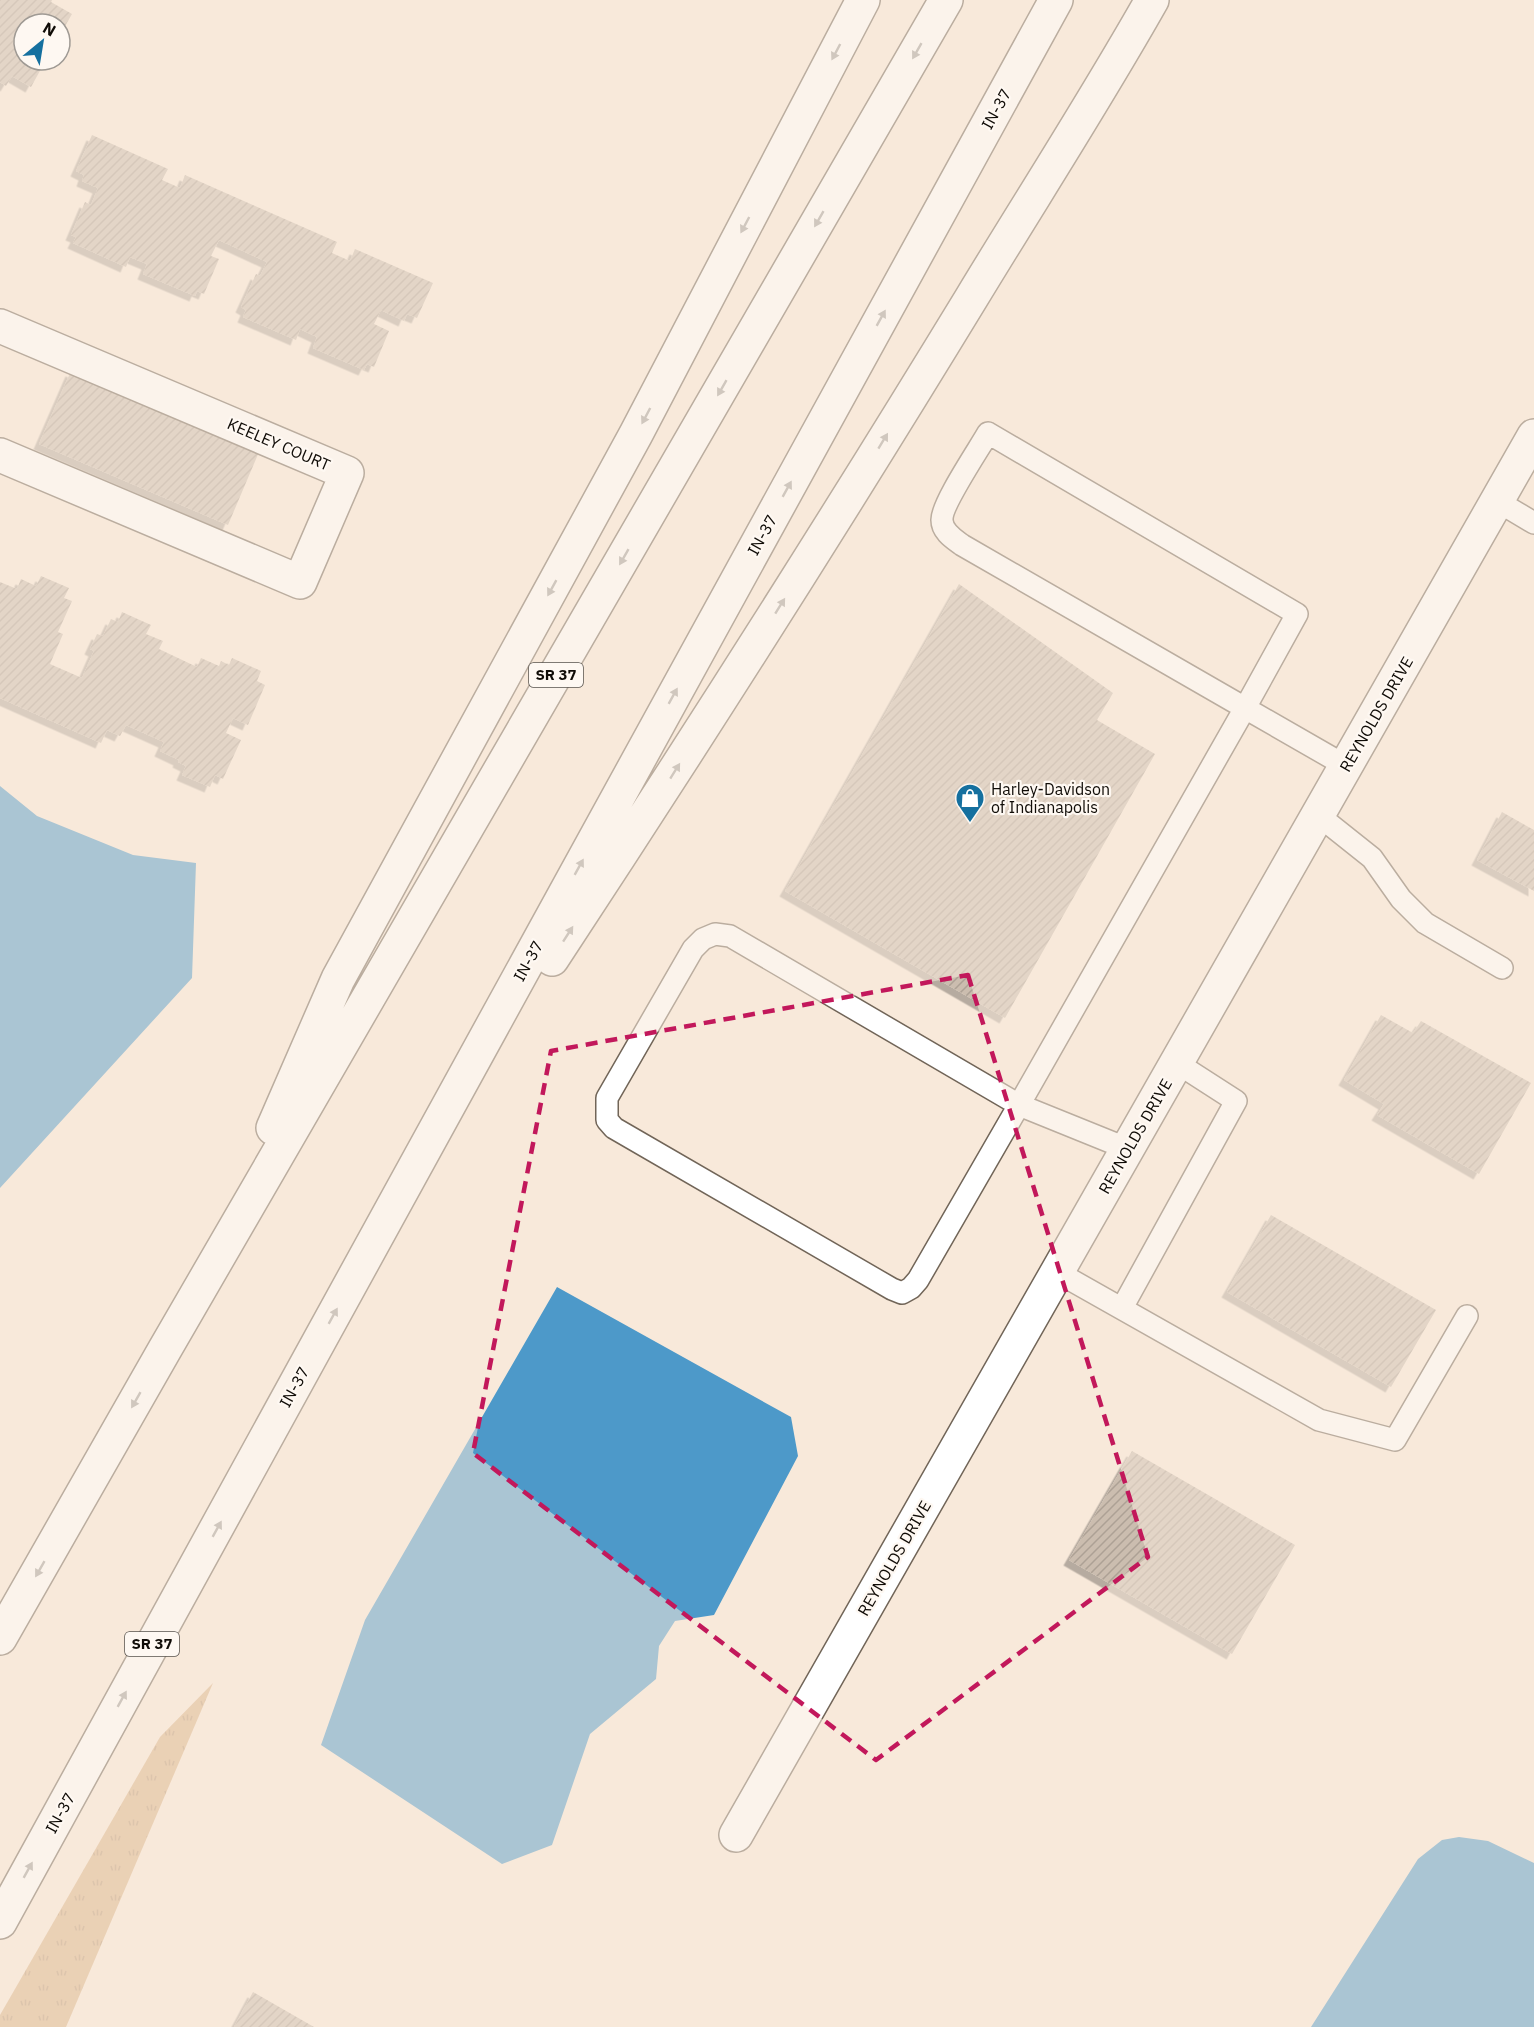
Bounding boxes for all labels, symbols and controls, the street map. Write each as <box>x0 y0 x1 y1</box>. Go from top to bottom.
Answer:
north arrow <box>12 12 72 72</box>
text: N <box>39 17 60 41</box>
one-way arrow <box>831 43 841 61</box>
one-way arrow <box>912 43 922 60</box>
street label: IN-37 <box>977 85 1015 133</box>
one-way arrow <box>814 211 825 227</box>
one-way arrow <box>741 216 750 233</box>
one-way arrow <box>876 309 886 326</box>
one-way arrow <box>716 380 727 396</box>
one-way arrow <box>641 408 650 425</box>
street label: KEELEY COURT <box>224 413 334 475</box>
one-way arrow <box>878 433 889 449</box>
one-way arrow <box>782 480 792 497</box>
street label: IN-37 <box>743 511 781 559</box>
one-way arrow <box>619 549 629 566</box>
one-way arrow <box>547 579 557 596</box>
one-way arrow <box>774 598 785 615</box>
street label: REYNOLDS DRIVE <box>1335 653 1417 775</box>
road number: SR 37 <box>529 663 583 687</box>
one-way arrow <box>668 688 678 705</box>
one-way arrow <box>670 763 681 779</box>
place label: Harley-Davidson of Indianapolis <box>991 779 1110 817</box>
shop icon: Harley-Davidson of Indianapolis <box>954 782 986 824</box>
one-way arrow <box>574 859 584 876</box>
one-way arrow <box>562 926 573 942</box>
street label: IN-37 <box>509 937 547 985</box>
street label: REYNOLDS DRIVE <box>1094 1075 1176 1197</box>
one-way arrow <box>328 1307 338 1324</box>
street label: IN-37 <box>275 1363 313 1411</box>
one-way arrow <box>131 1392 141 1409</box>
street label: REYNOLDS DRIVE <box>853 1497 935 1619</box>
one-way arrow <box>212 1520 222 1537</box>
one-way arrow <box>34 1561 45 1577</box>
road number: SR 37 <box>125 1632 179 1656</box>
one-way arrow <box>117 1691 127 1708</box>
street label: IN-37 <box>41 1789 79 1837</box>
one-way arrow <box>23 1862 33 1879</box>

